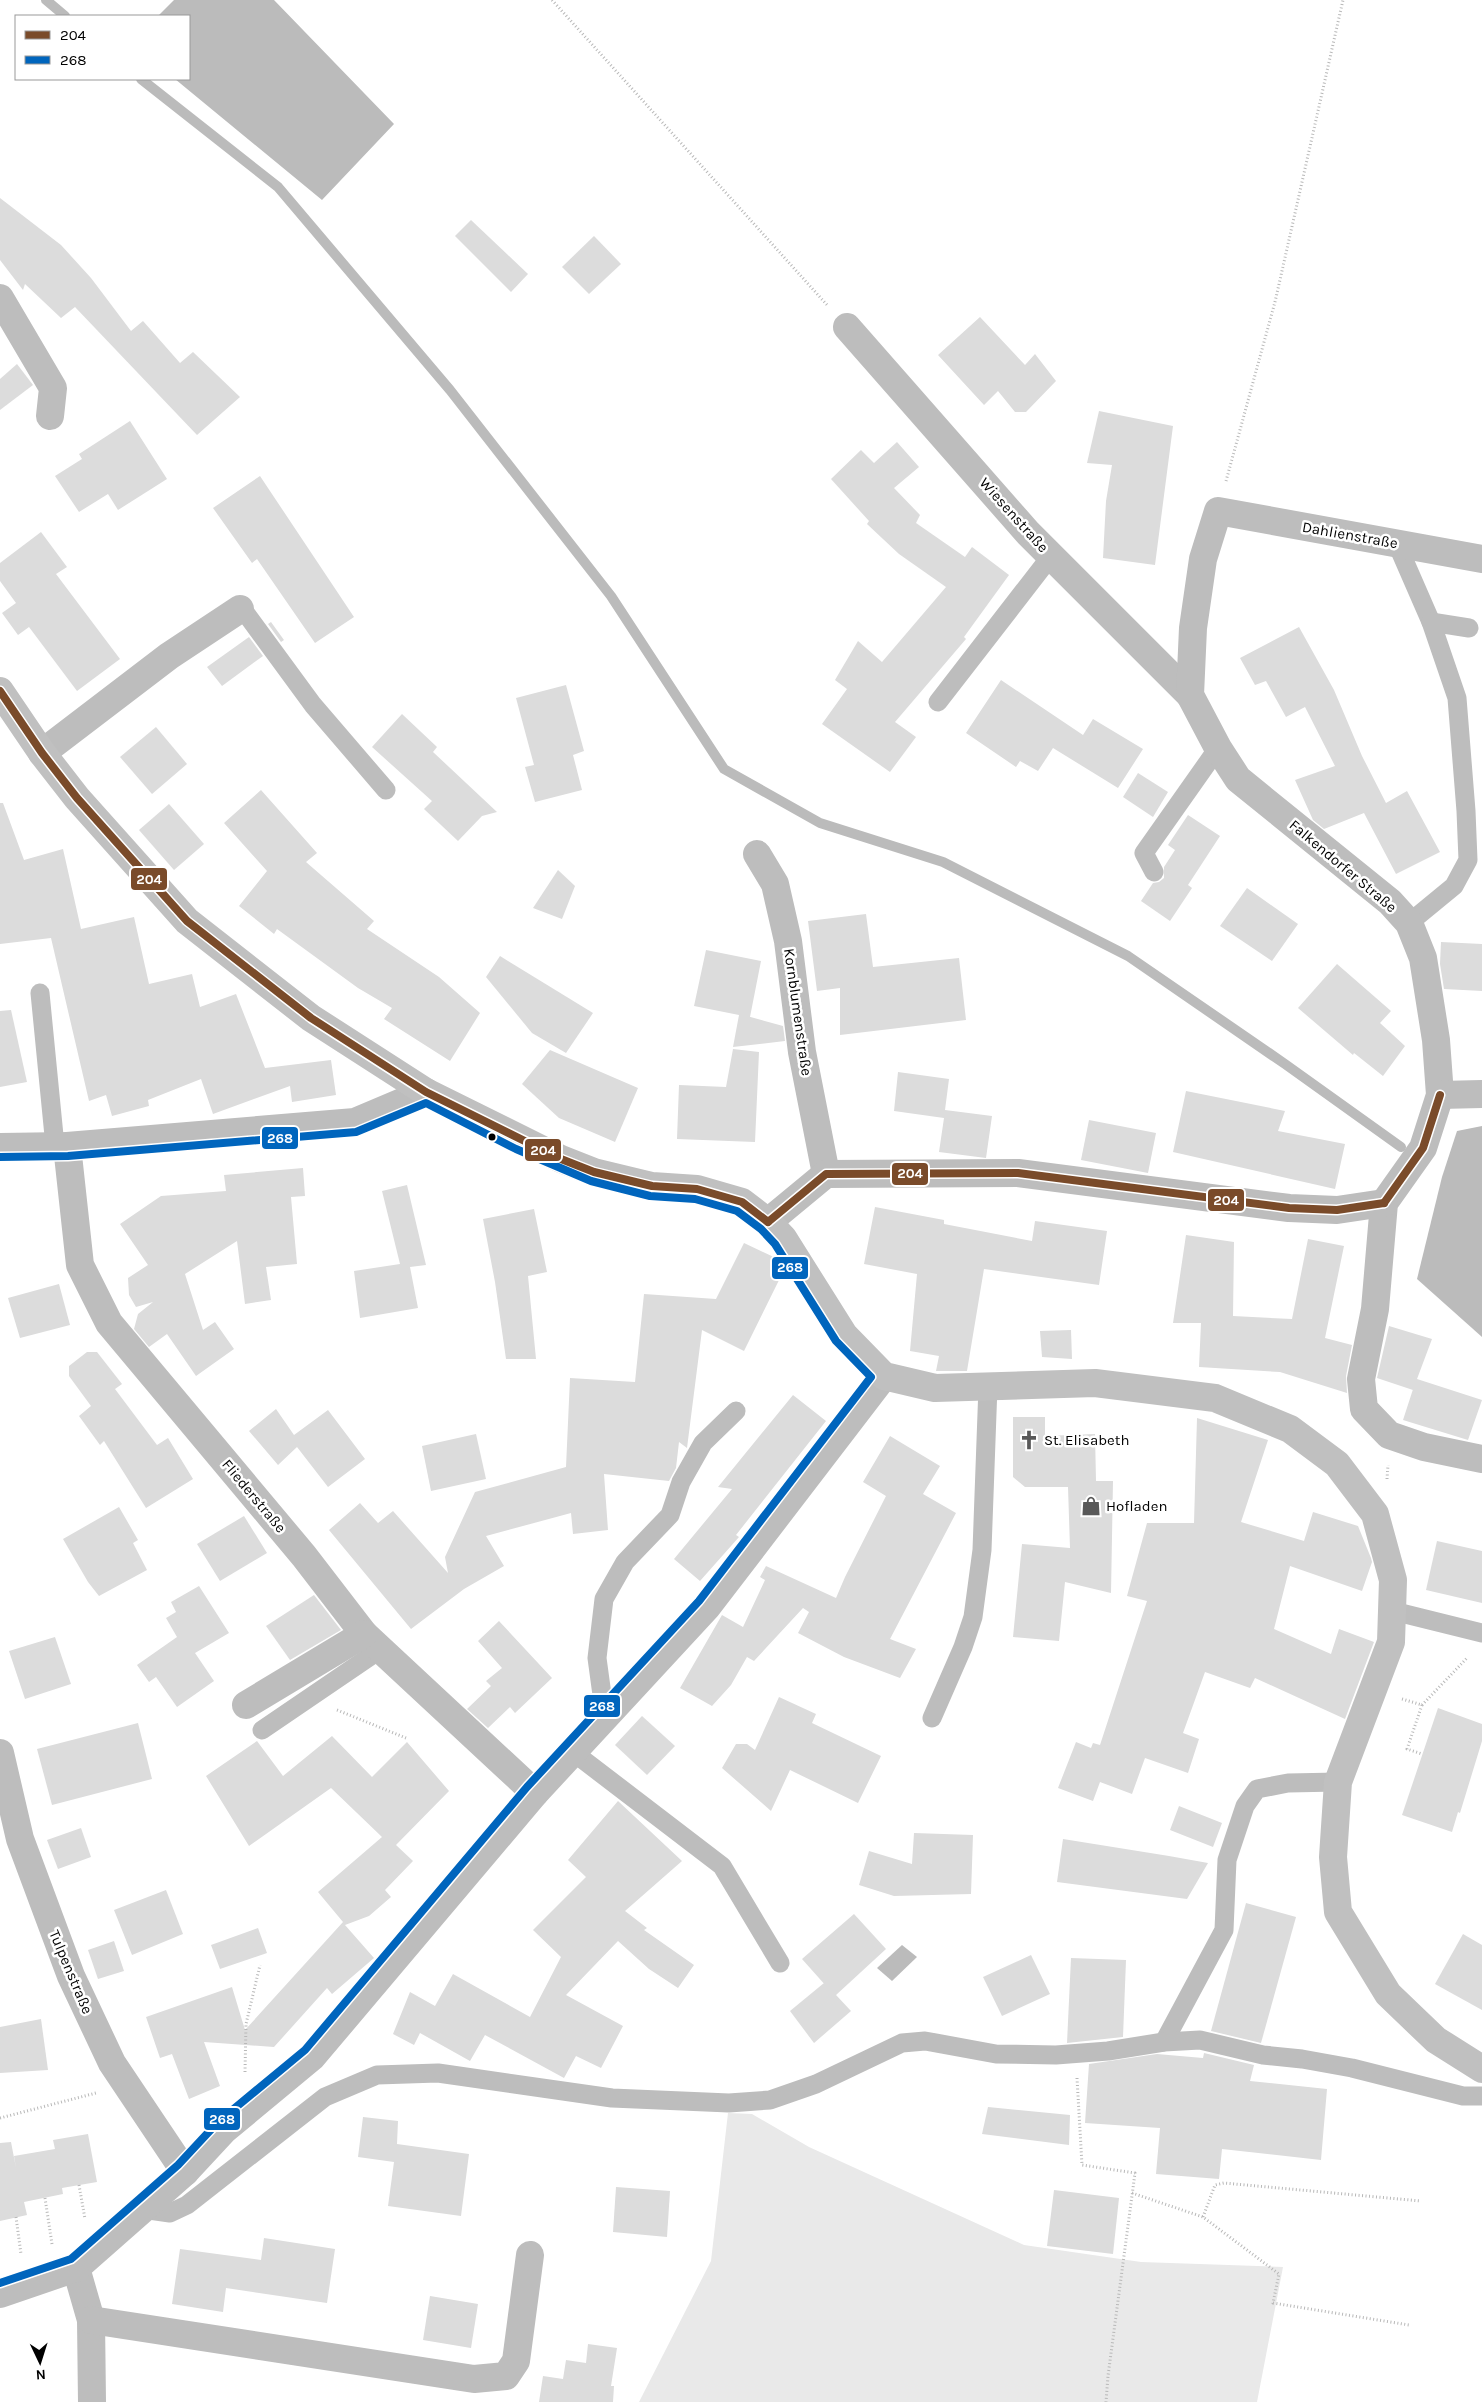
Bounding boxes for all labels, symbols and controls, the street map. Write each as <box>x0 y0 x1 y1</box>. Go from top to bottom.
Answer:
legend <box>15 15 190 80</box>
text: 204 <box>60 26 87 44</box>
text: 268 <box>60 51 87 69</box>
street label: Wiesenstraße <box>976 474 1052 556</box>
street label: Dahlienstraße <box>1301 518 1399 552</box>
street label: Falkendorfer Straße <box>1286 816 1400 916</box>
line badge: 204 <box>130 867 168 891</box>
text: 204 <box>136 871 162 888</box>
street label: Kornblumenstraße <box>780 947 816 1077</box>
line badge: 268 <box>261 1126 299 1150</box>
text: 268 <box>267 1130 293 1147</box>
unlabelled marker <box>487 1132 497 1142</box>
line badge: 204 <box>524 1138 562 1162</box>
text: 204 <box>530 1142 556 1159</box>
line badge: 204 <box>891 1162 929 1186</box>
text: 204 <box>897 1165 923 1182</box>
line badge: 204 <box>1207 1188 1245 1212</box>
text: 204 <box>1213 1192 1239 1209</box>
line badge: 268 <box>771 1256 809 1280</box>
text: 268 <box>777 1259 803 1276</box>
church icon: St. Elisabeth <box>1018 1429 1040 1451</box>
place label: St. Elisabeth <box>1044 1431 1129 1449</box>
street label: Fliederstraße <box>218 1456 290 1536</box>
shop icon: Hofladen <box>1080 1495 1102 1517</box>
place label: Hofladen <box>1106 1497 1167 1515</box>
line badge: 268 <box>583 1694 621 1718</box>
text: 268 <box>589 1698 615 1715</box>
street label: Tulpenstraße <box>45 1927 97 2017</box>
line badge: 268 <box>203 2107 241 2131</box>
text: 268 <box>209 2111 235 2128</box>
north arrow <box>15 2337 65 2387</box>
text: N <box>35 2366 46 2383</box>

